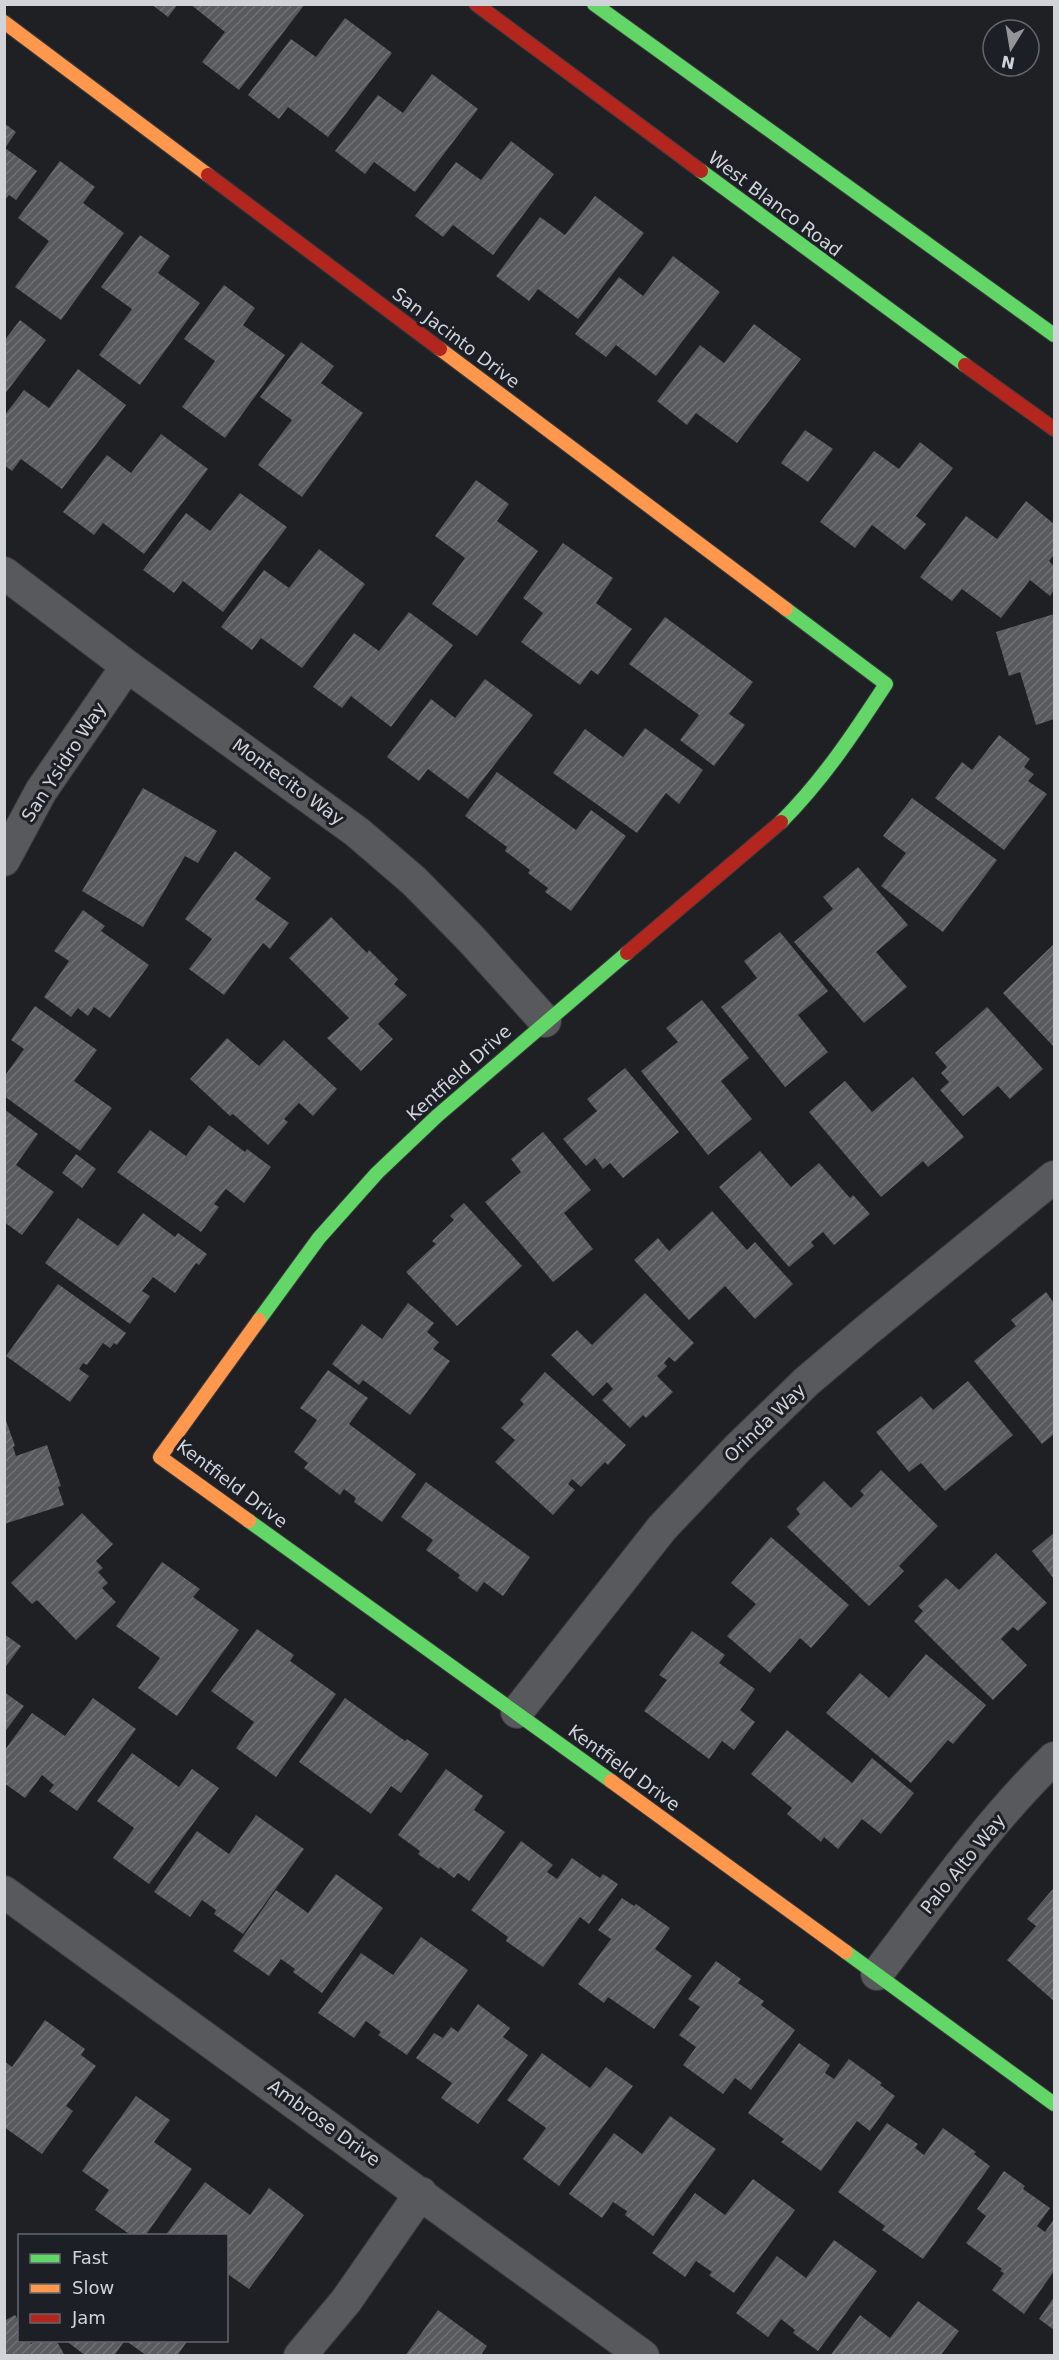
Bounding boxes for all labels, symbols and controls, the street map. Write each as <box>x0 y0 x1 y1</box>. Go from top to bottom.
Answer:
north arrow <box>981 18 1041 78</box>
text: N <box>1000 52 1017 73</box>
street label: West Blanco Road <box>704 147 846 261</box>
street label: San Jacinto Drive <box>388 283 524 392</box>
street label: San Ysidro Way <box>17 698 110 826</box>
street label: Montecito Way <box>228 734 349 829</box>
street label: Kentfield Drive <box>402 1020 515 1125</box>
street label: Orinda Way <box>720 1379 810 1466</box>
street label: Kentfield Drive <box>173 1435 292 1532</box>
street label: Kentfield Drive <box>564 1720 684 1815</box>
street label: Palo Alto Way <box>916 1809 1009 1918</box>
street label: Ambrose Drive <box>264 2075 384 2170</box>
legend <box>18 2234 228 2342</box>
text: Fast <box>72 2247 108 2268</box>
text: Slow <box>72 2277 114 2298</box>
text: Jam <box>71 2307 106 2328</box>

